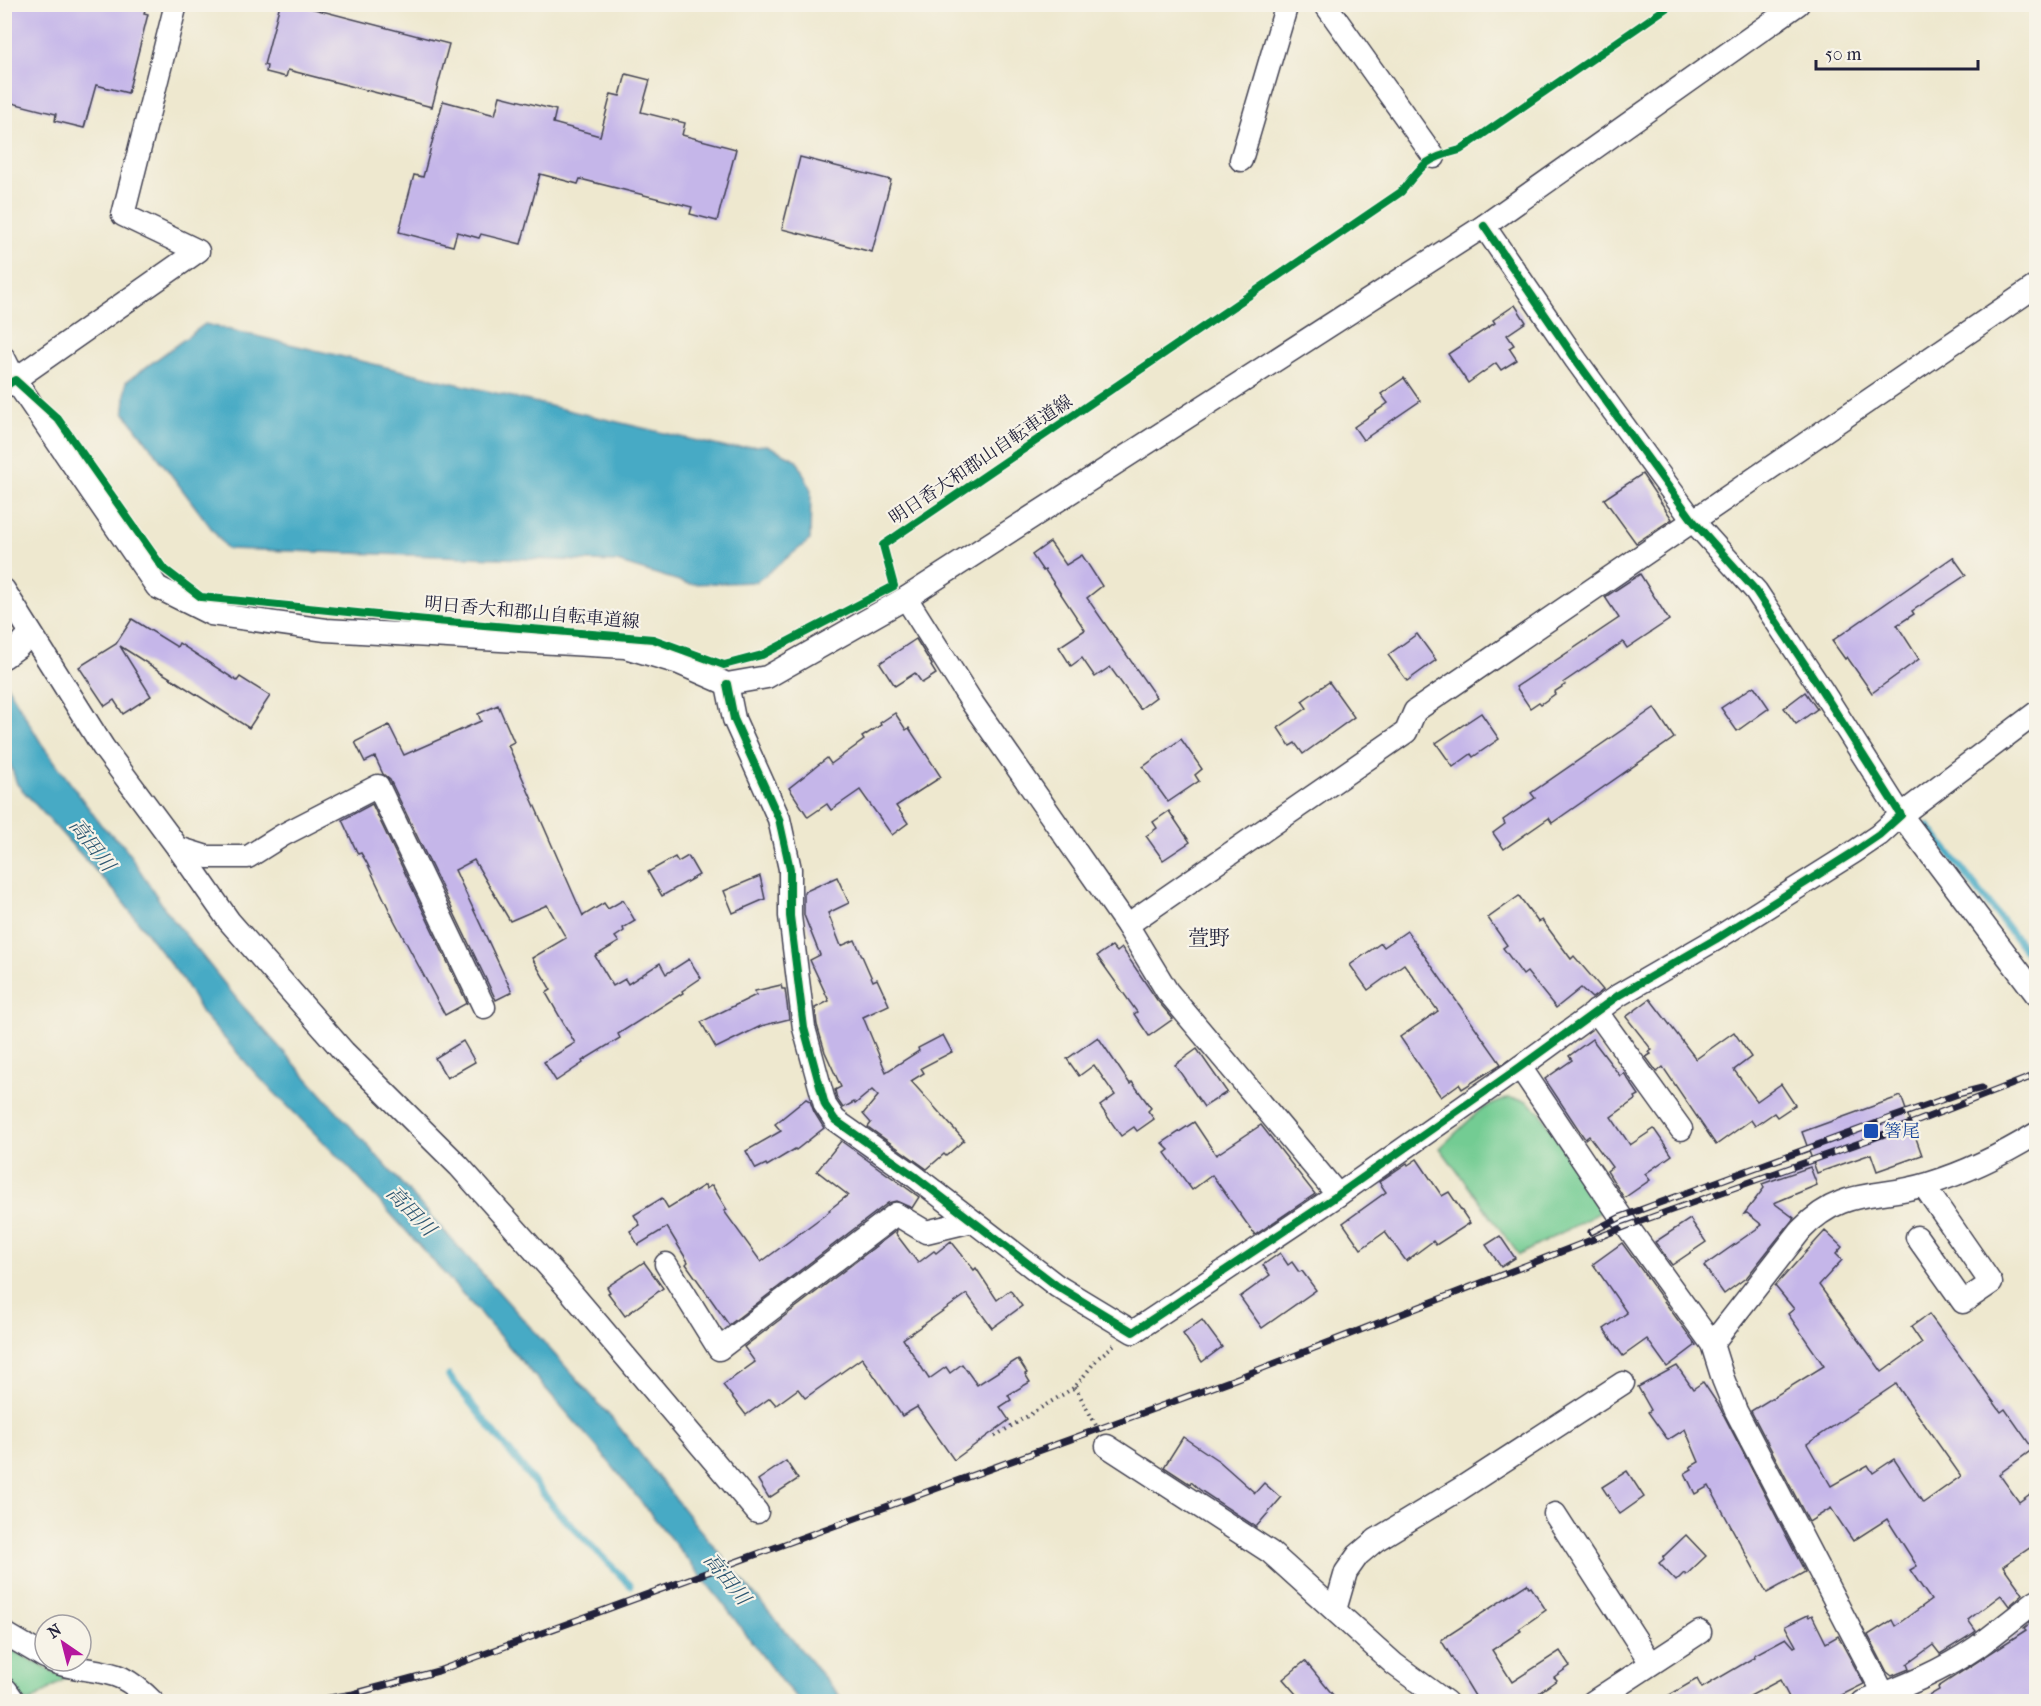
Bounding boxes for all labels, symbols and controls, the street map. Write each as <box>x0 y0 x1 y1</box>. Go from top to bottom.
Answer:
scale bar <box>1816 33 1978 71</box>
text: 50 m <box>1825 44 1862 65</box>
street label: 明日香大和郡山自転車道線 <box>886 391 1076 529</box>
street label: 明日香大和郡山自転車道線 <box>423 593 641 633</box>
water label: 高田川 <box>64 814 121 877</box>
district label: 萱野 <box>1188 926 1230 950</box>
place label: 箸尾 <box>1884 1121 1920 1142</box>
marker: 箸尾 <box>1862 1122 1880 1140</box>
water label: 高田川 <box>382 1181 442 1242</box>
water label: 高田川 <box>699 1548 756 1611</box>
north arrow <box>33 1613 93 1673</box>
text: N <box>44 1619 66 1642</box>

